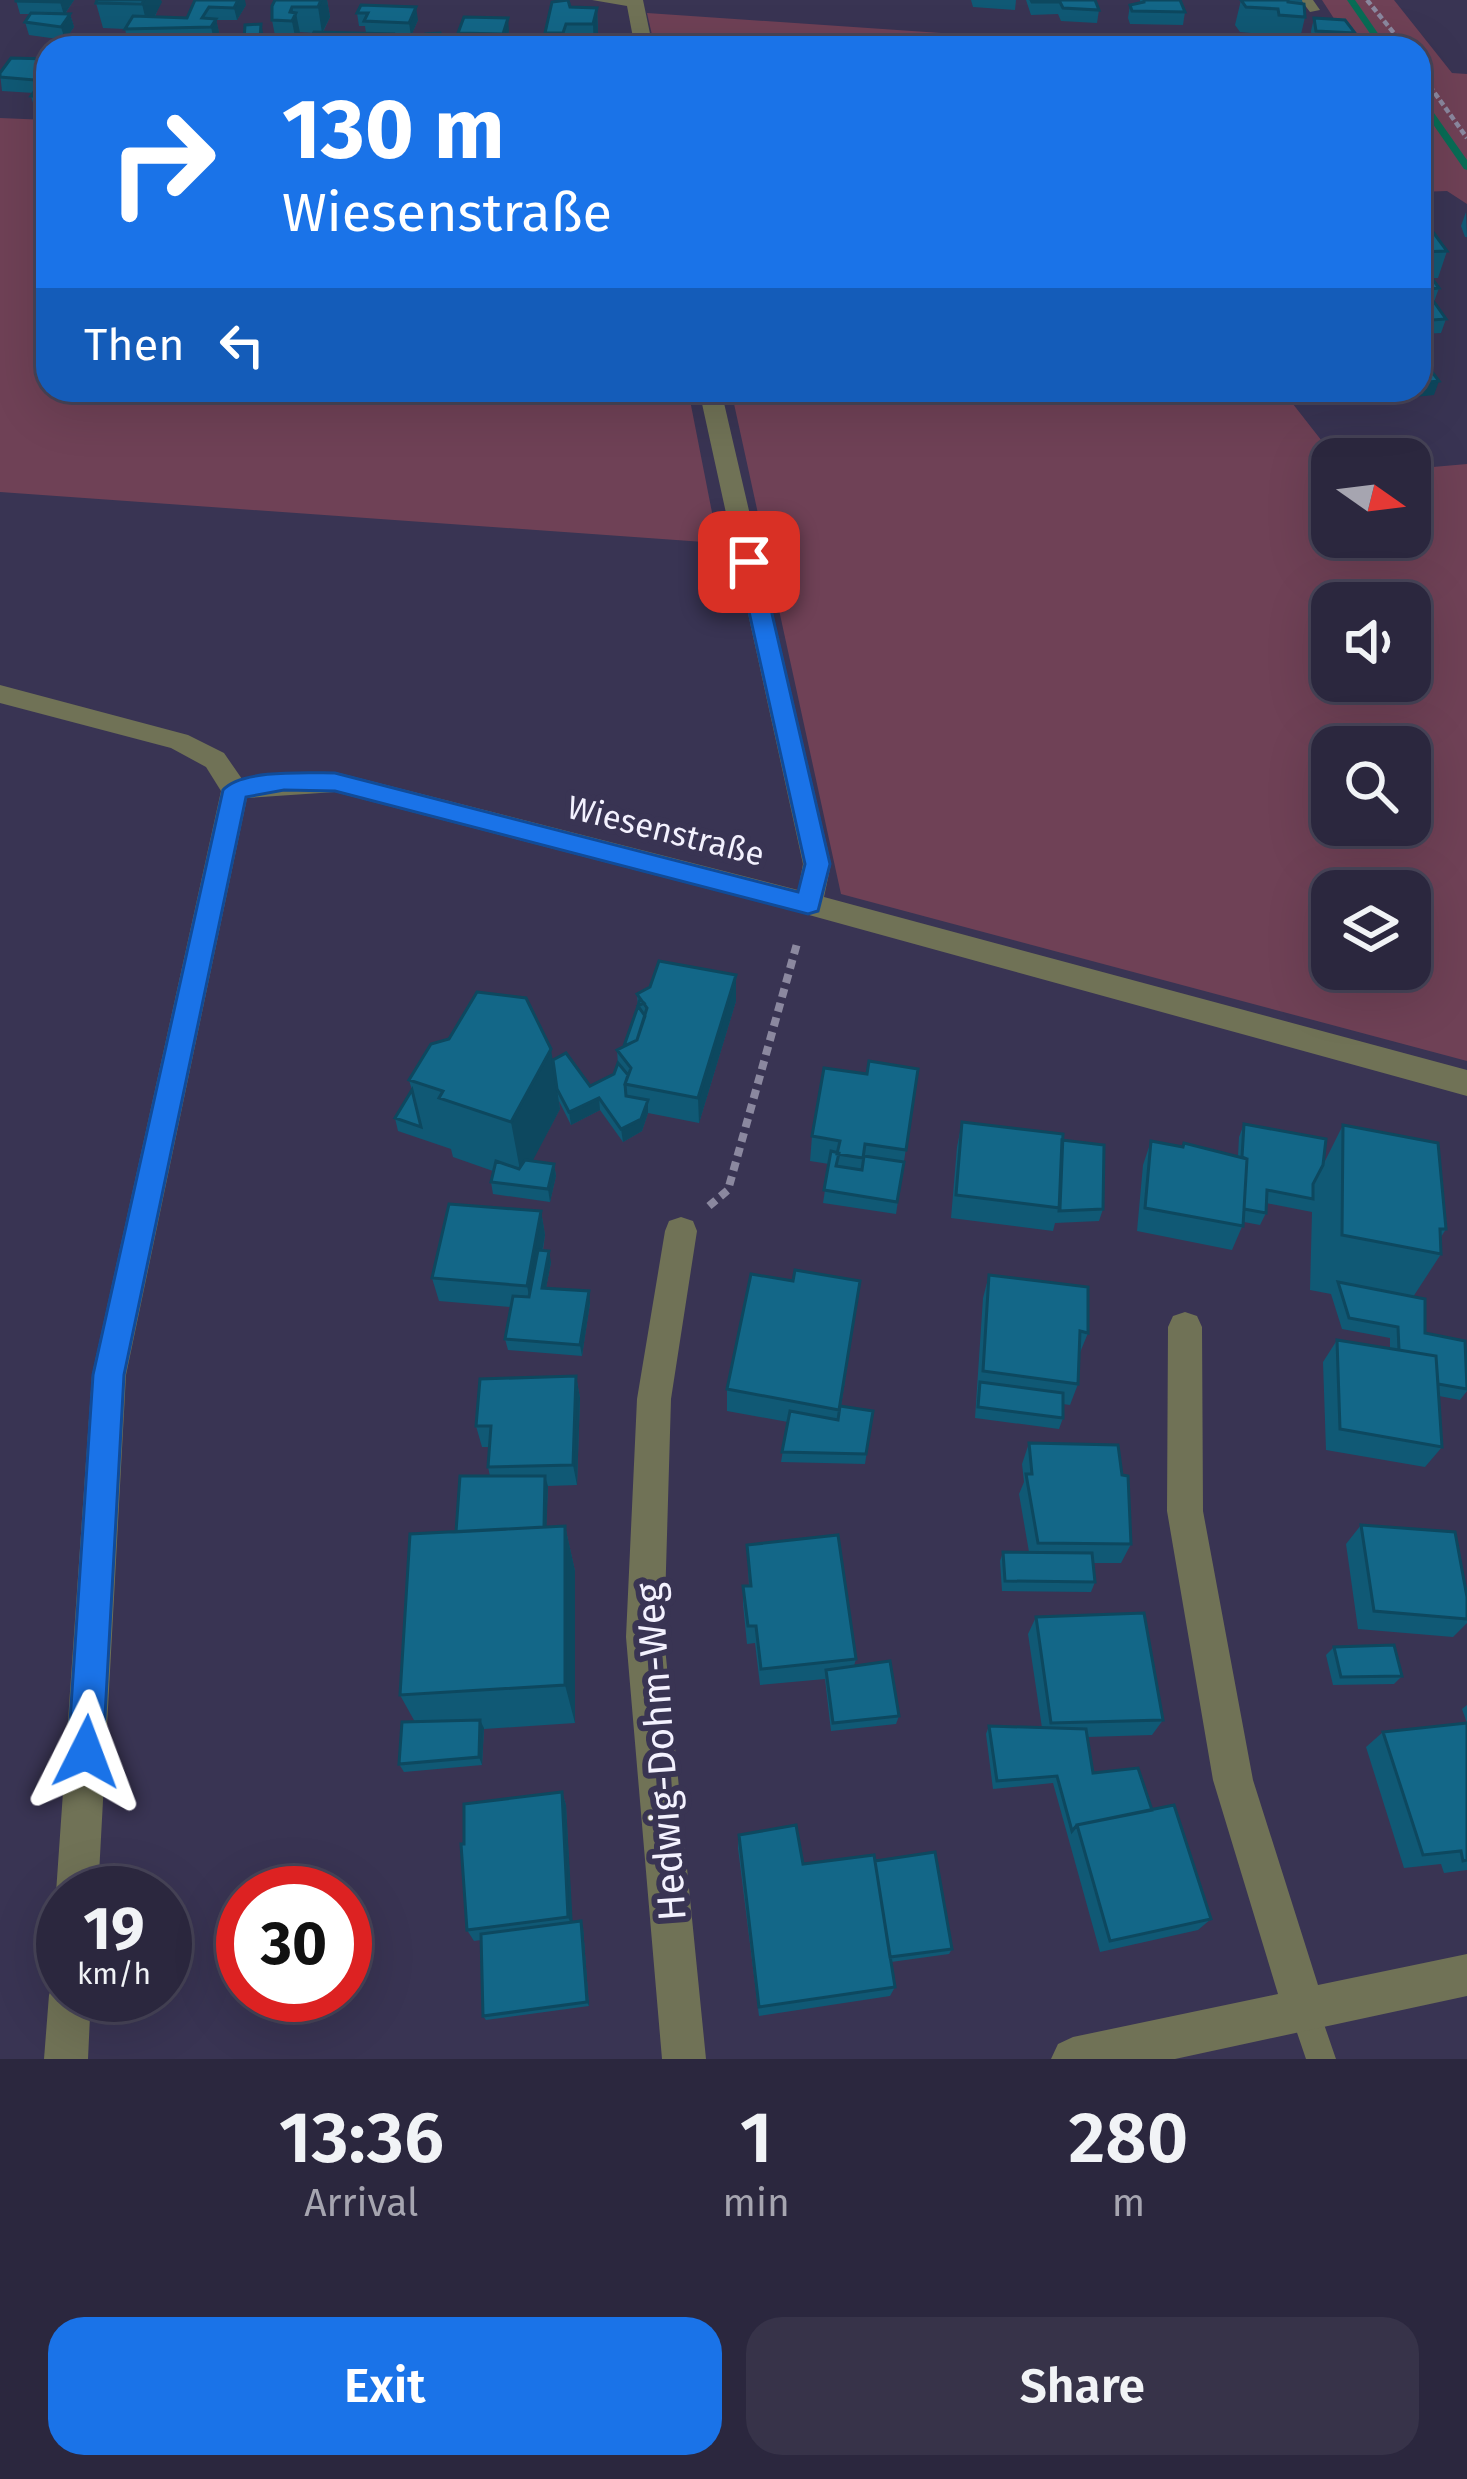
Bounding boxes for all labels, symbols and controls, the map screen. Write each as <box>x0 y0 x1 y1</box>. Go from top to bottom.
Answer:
text: 130 m <box>282 79 505 180</box>
icon: right <box>84 84 240 240</box>
text: Wiesenstraße <box>282 181 612 245</box>
icon: left <box>209 312 275 378</box>
text: Then <box>84 318 185 372</box>
north arrow <box>1311 438 1431 558</box>
map controls <box>1311 438 1431 990</box>
pin <box>698 511 800 613</box>
icon: arrive <box>716 529 782 595</box>
button: sound <box>1311 582 1431 702</box>
button: search <box>1311 726 1431 846</box>
street label: Wiesenstraße <box>563 787 768 875</box>
button: layers <box>1311 870 1431 990</box>
street label: Hedwig-Dohm-Weg <box>626 1581 696 1923</box>
position arrow <box>23 1689 149 1815</box>
speed limit sign: 30 <box>216 1866 372 2022</box>
text: 19 <box>83 1893 145 1965</box>
text: km/h <box>77 1956 151 1992</box>
text: 13:36 <box>279 2095 444 2181</box>
text: 1 <box>740 2095 773 2181</box>
text: 280 <box>1068 2095 1188 2181</box>
text: Arrival <box>304 2180 418 2226</box>
text: min <box>723 2180 790 2226</box>
text: m <box>1112 2180 1145 2226</box>
button: Exit <box>48 2317 722 2455</box>
button: Share <box>746 2317 1419 2455</box>

